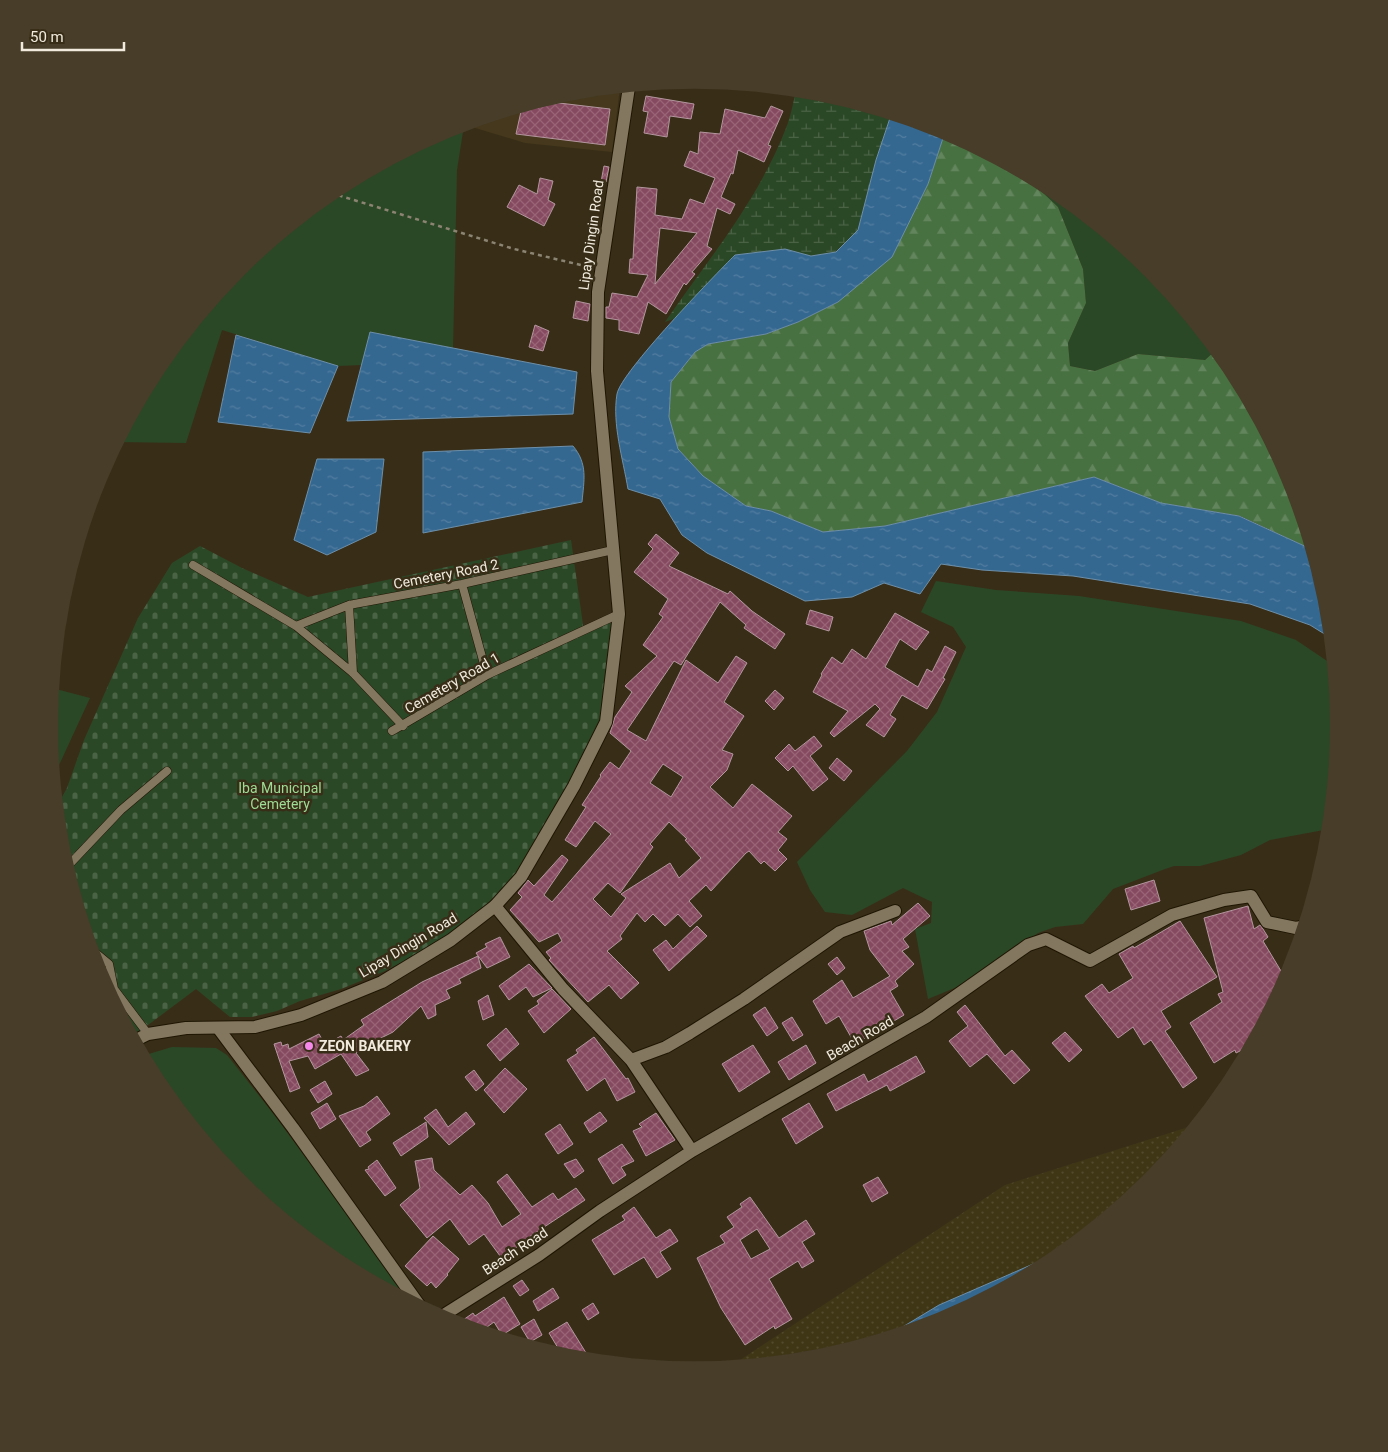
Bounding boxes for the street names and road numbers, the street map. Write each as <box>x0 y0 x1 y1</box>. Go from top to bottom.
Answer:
street label: Lipay Dingin Road <box>575 179 607 291</box>
street label: Cemetery Road 2 <box>392 556 500 592</box>
street label: Cemetery Road 1 <box>402 649 502 717</box>
street label: Lipay Dingin Road <box>356 909 460 981</box>
street label: Beach Road <box>824 1012 896 1064</box>
street label: Beach Road <box>479 1224 551 1278</box>

